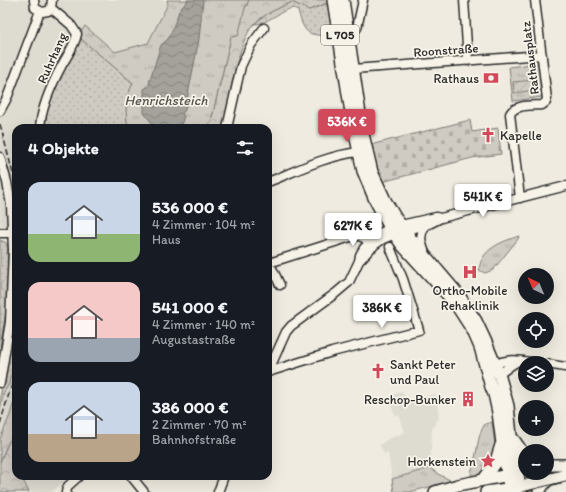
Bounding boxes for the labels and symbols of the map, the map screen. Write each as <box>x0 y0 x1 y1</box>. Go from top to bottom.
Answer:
street label: Rathausplatz <box>518 20 542 96</box>
road number: L 705 <box>321 25 359 45</box>
street label: Ruhrhang <box>34 30 70 86</box>
street label: Roonstraße <box>413 40 479 60</box>
bank icon: Rathaus <box>482 69 500 87</box>
place label: Rathaus <box>433 71 479 86</box>
water label: Henrichsteich <box>125 92 208 109</box>
pin: 536K € <box>314 109 380 143</box>
church icon: Kapelle <box>479 126 497 144</box>
place label: Kapelle <box>500 128 542 143</box>
pin: 541K € <box>450 184 516 218</box>
pin: 627K € <box>320 213 386 247</box>
hospital icon: Ortho-Mobile Rehaklinik <box>461 263 479 281</box>
north arrow <box>518 268 554 304</box>
place label: Ortho-Mobile Rehaklinik <box>433 283 508 313</box>
pin: 386K € <box>349 295 415 329</box>
place label: Sankt Peter und Paul <box>390 357 456 387</box>
church icon: Sankt Peter und Paul <box>369 362 387 380</box>
building icon: Reschop-Bunker <box>459 390 477 408</box>
place label: Reschop-Bunker <box>364 392 457 407</box>
place icon: Horkenstein <box>479 452 497 470</box>
place label: Horkenstein <box>407 454 477 469</box>

